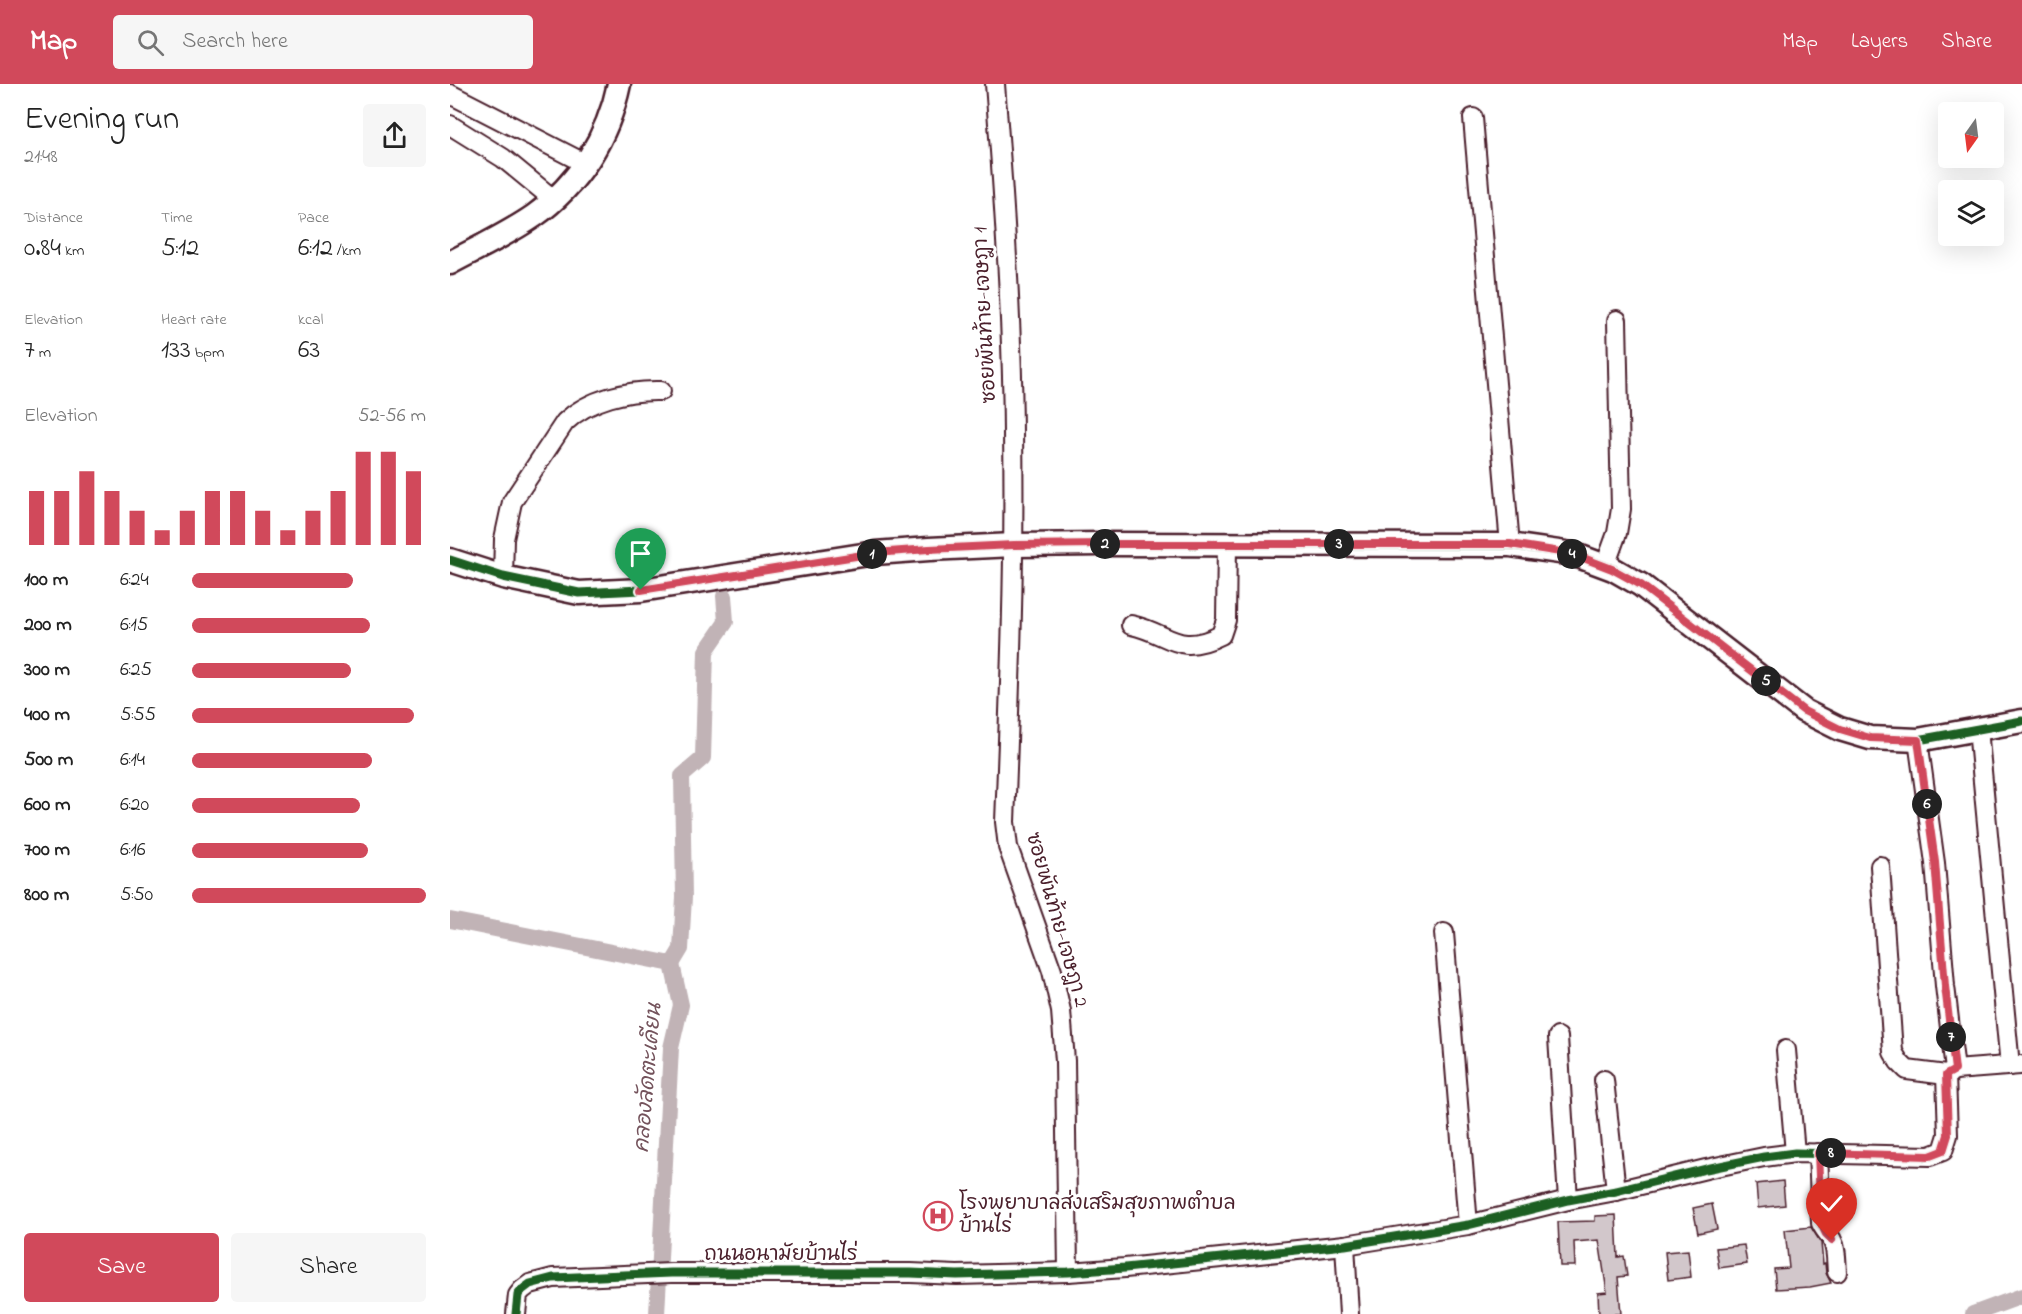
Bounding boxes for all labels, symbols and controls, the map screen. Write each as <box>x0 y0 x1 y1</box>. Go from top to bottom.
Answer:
search box <box>113 15 533 69</box>
text: Map <box>30 22 77 63</box>
icon: search <box>134 26 167 59</box>
text: Search here <box>182 26 288 58</box>
text: Map <box>1782 27 1818 57</box>
text: Layers <box>1851 27 1908 57</box>
text: Share <box>1941 27 1992 57</box>
text: Evening run <box>24 96 179 144</box>
north arrow <box>1938 102 2004 168</box>
map controls <box>1938 102 2004 246</box>
button: share <box>363 104 426 167</box>
text: 21:48 <box>24 143 58 172</box>
button: layers <box>1938 180 2004 246</box>
text: Distance <box>24 206 83 230</box>
text: Time <box>161 206 193 230</box>
text: Pace <box>298 206 329 230</box>
street label: ซอยพันท้าย-เจษฎา 1 <box>966 226 1005 404</box>
text: 0.84 <box>24 230 61 268</box>
text: 5:12 <box>161 230 199 268</box>
text: 6:12 <box>298 230 333 268</box>
text: km <box>61 239 84 263</box>
text: /km <box>333 239 361 263</box>
text: Elevation <box>24 308 83 332</box>
text: Heart rate <box>161 308 227 332</box>
text: kcal <box>298 308 323 332</box>
text: 7 <box>24 332 35 370</box>
text: 133 <box>161 332 191 370</box>
text: 63 <box>298 332 320 370</box>
text: m <box>35 341 51 365</box>
text: bpm <box>191 341 224 365</box>
text: Elevation <box>24 402 98 431</box>
text: 52–56 m <box>358 402 426 431</box>
pin <box>615 528 666 590</box>
pin: 2 <box>1090 529 1120 559</box>
pin: 3 <box>1324 529 1354 559</box>
text: 2 <box>1101 532 1109 556</box>
text: 3 <box>1336 532 1342 556</box>
icon: arrive <box>624 537 657 570</box>
pin: 1 <box>857 539 887 569</box>
pin: 4 <box>1557 539 1587 569</box>
text: 1 <box>869 542 875 566</box>
text: 4 <box>1569 542 1575 566</box>
text: 100 m <box>24 566 68 595</box>
text: 6:24 <box>120 566 149 595</box>
text: 200 m <box>24 611 72 640</box>
text: 6:15 <box>120 611 148 640</box>
text: 300 m <box>24 656 70 685</box>
text: 6:25 <box>120 656 152 685</box>
pin: 5 <box>1751 666 1781 696</box>
text: 5 <box>1761 669 1771 693</box>
text: 400 m <box>24 701 70 730</box>
text: 5:55 <box>120 701 156 730</box>
text: 500 m <box>24 746 73 775</box>
text: 6:14 <box>120 746 145 775</box>
pin: 6 <box>1912 789 1942 819</box>
text: 600 m <box>24 791 71 820</box>
text: 6:20 <box>120 791 149 820</box>
text: 6 <box>1923 792 1931 816</box>
street label: ซอยพันท้าย-เจษฎา 2 <box>1017 829 1096 1011</box>
text: 700 m <box>24 836 70 865</box>
text: 6:16 <box>120 836 146 865</box>
text: 800 m <box>24 881 69 910</box>
text: 5:50 <box>120 881 153 910</box>
water label: คลองลัดตะเคียน <box>628 1001 671 1154</box>
pin: 7 <box>1936 1022 1966 1052</box>
text: 7 <box>1948 1025 1954 1049</box>
pin: 8 <box>1816 1138 1846 1168</box>
text: 8 <box>1828 1141 1834 1165</box>
pin <box>1806 1178 1857 1240</box>
icon: check <box>1815 1187 1848 1220</box>
place label: โรงพยาบาลส่งเสริมสุขภาพตำบล บ้านไร่ <box>959 1189 1236 1242</box>
hospital icon: โรงพยาบาลส่งเสริมสุขภาพตำบล บ้านไร่ <box>922 1200 954 1232</box>
button: Save <box>24 1233 219 1302</box>
button: Share <box>231 1233 426 1302</box>
street label: ถนนอนามัยบ้านไร่ <box>704 1240 858 1270</box>

